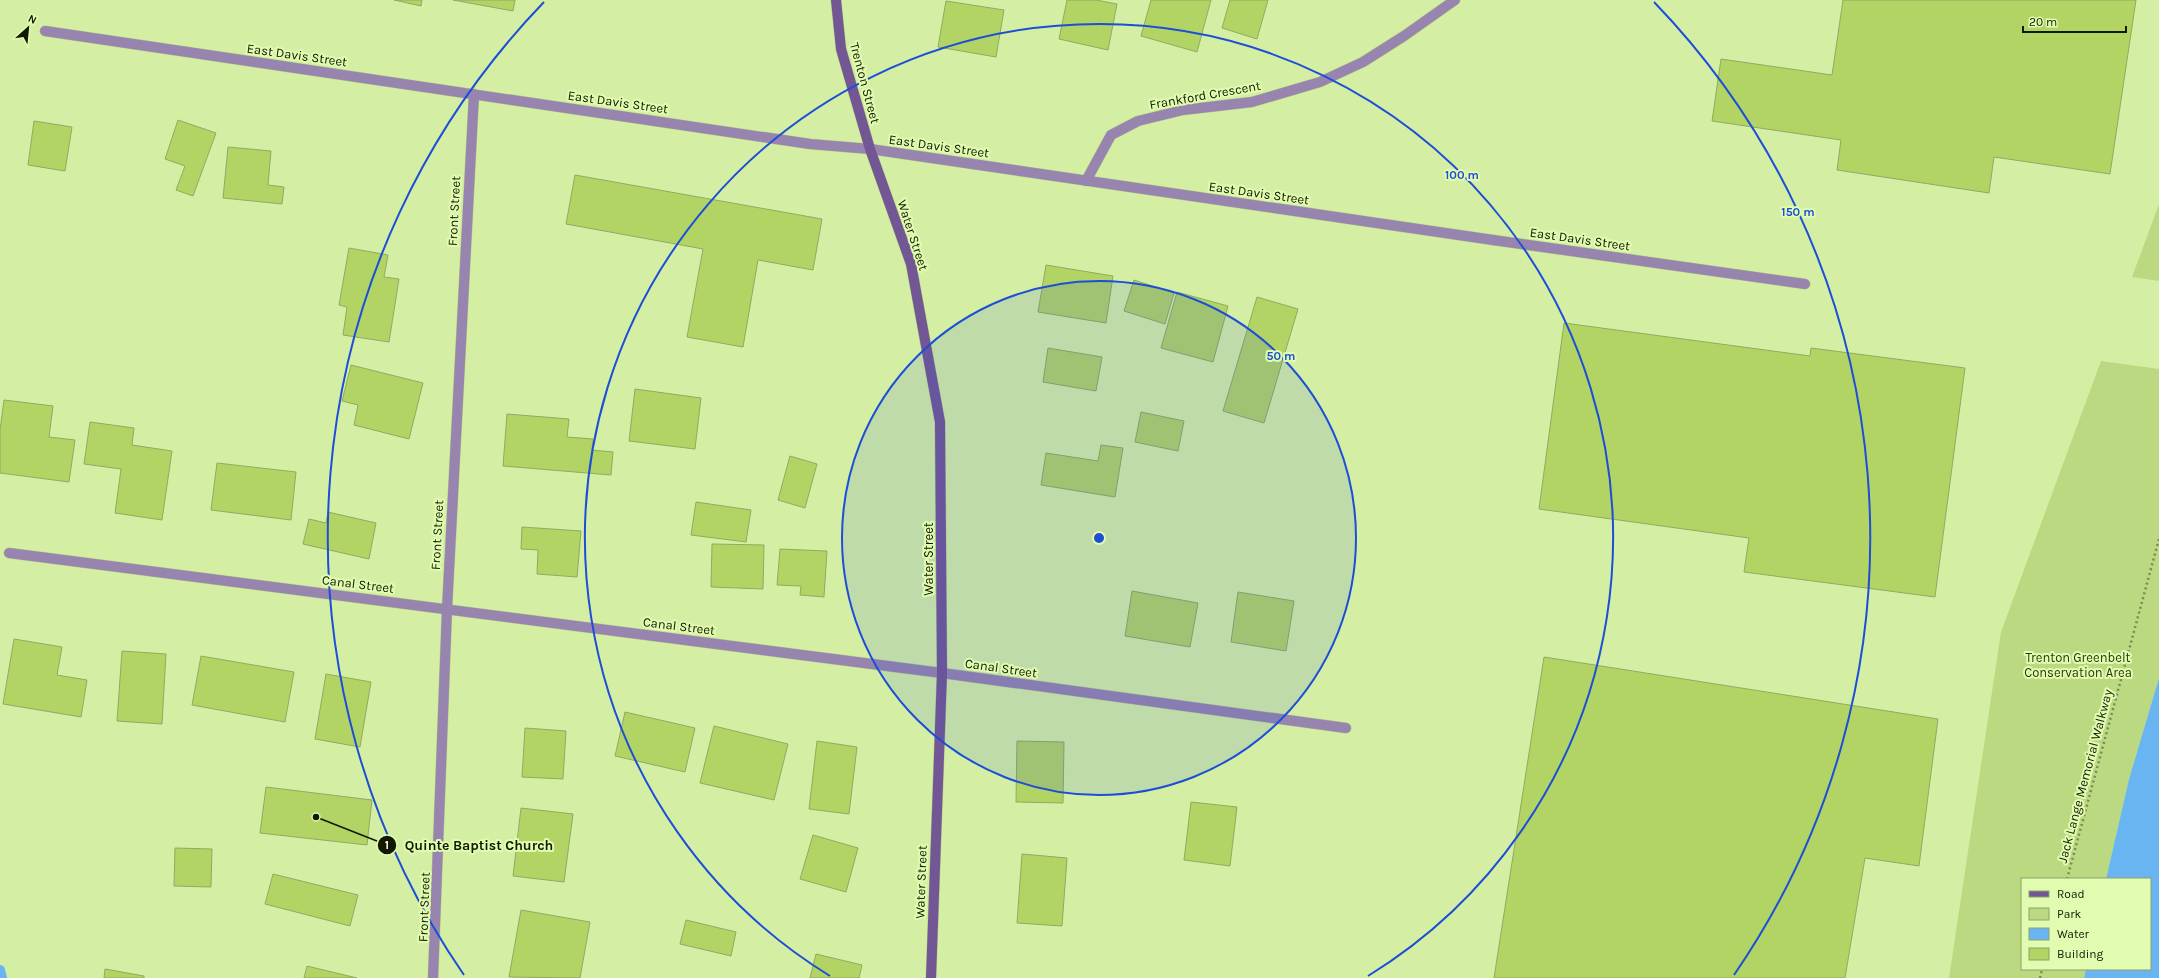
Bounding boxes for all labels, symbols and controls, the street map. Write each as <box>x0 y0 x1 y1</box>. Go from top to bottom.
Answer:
north arrow <box>8 8 48 48</box>
scale bar <box>2023 8 2126 34</box>
text: N <box>26 12 39 27</box>
text: 20 m <box>2029 15 2057 29</box>
street label: East Davis Street <box>246 41 348 69</box>
street label: Trenton Street <box>847 41 883 125</box>
street label: Frankford Crescent <box>1148 78 1262 112</box>
street label: East Davis Street <box>567 88 669 116</box>
street label: East Davis Street <box>888 132 990 160</box>
text: 100 m <box>1445 168 1479 182</box>
street label: Front Street <box>445 175 463 246</box>
street label: East Davis Street <box>1208 179 1310 207</box>
street label: Water Street <box>895 198 932 272</box>
text: 150 m <box>1781 205 1815 219</box>
street label: East Davis Street <box>1529 225 1631 253</box>
text: 50 m <box>1267 349 1296 363</box>
street label: Front Street <box>428 499 446 570</box>
street label: Water Street <box>921 522 936 596</box>
centre of rings <box>1092 531 1106 545</box>
street label: Canal Street <box>321 572 395 596</box>
street label: Canal Street <box>642 614 716 638</box>
park label: Trenton Greenbelt Conservation Area <box>2024 650 2132 680</box>
street label: Canal Street <box>964 656 1038 680</box>
street label: Jack Lange Memorial Walkway <box>2055 688 2115 864</box>
callout: Quinte Baptist Church <box>377 832 562 858</box>
text: Quinte Baptist Church <box>405 837 553 854</box>
text: 1 <box>385 838 389 852</box>
street label: Water Street <box>912 845 930 919</box>
street label: Front Street <box>415 872 433 942</box>
legend <box>2021 878 2151 970</box>
text: Road <box>2057 887 2085 901</box>
text: Park <box>2057 907 2082 921</box>
text: Water <box>2057 927 2090 941</box>
text: Building <box>2057 947 2104 961</box>

